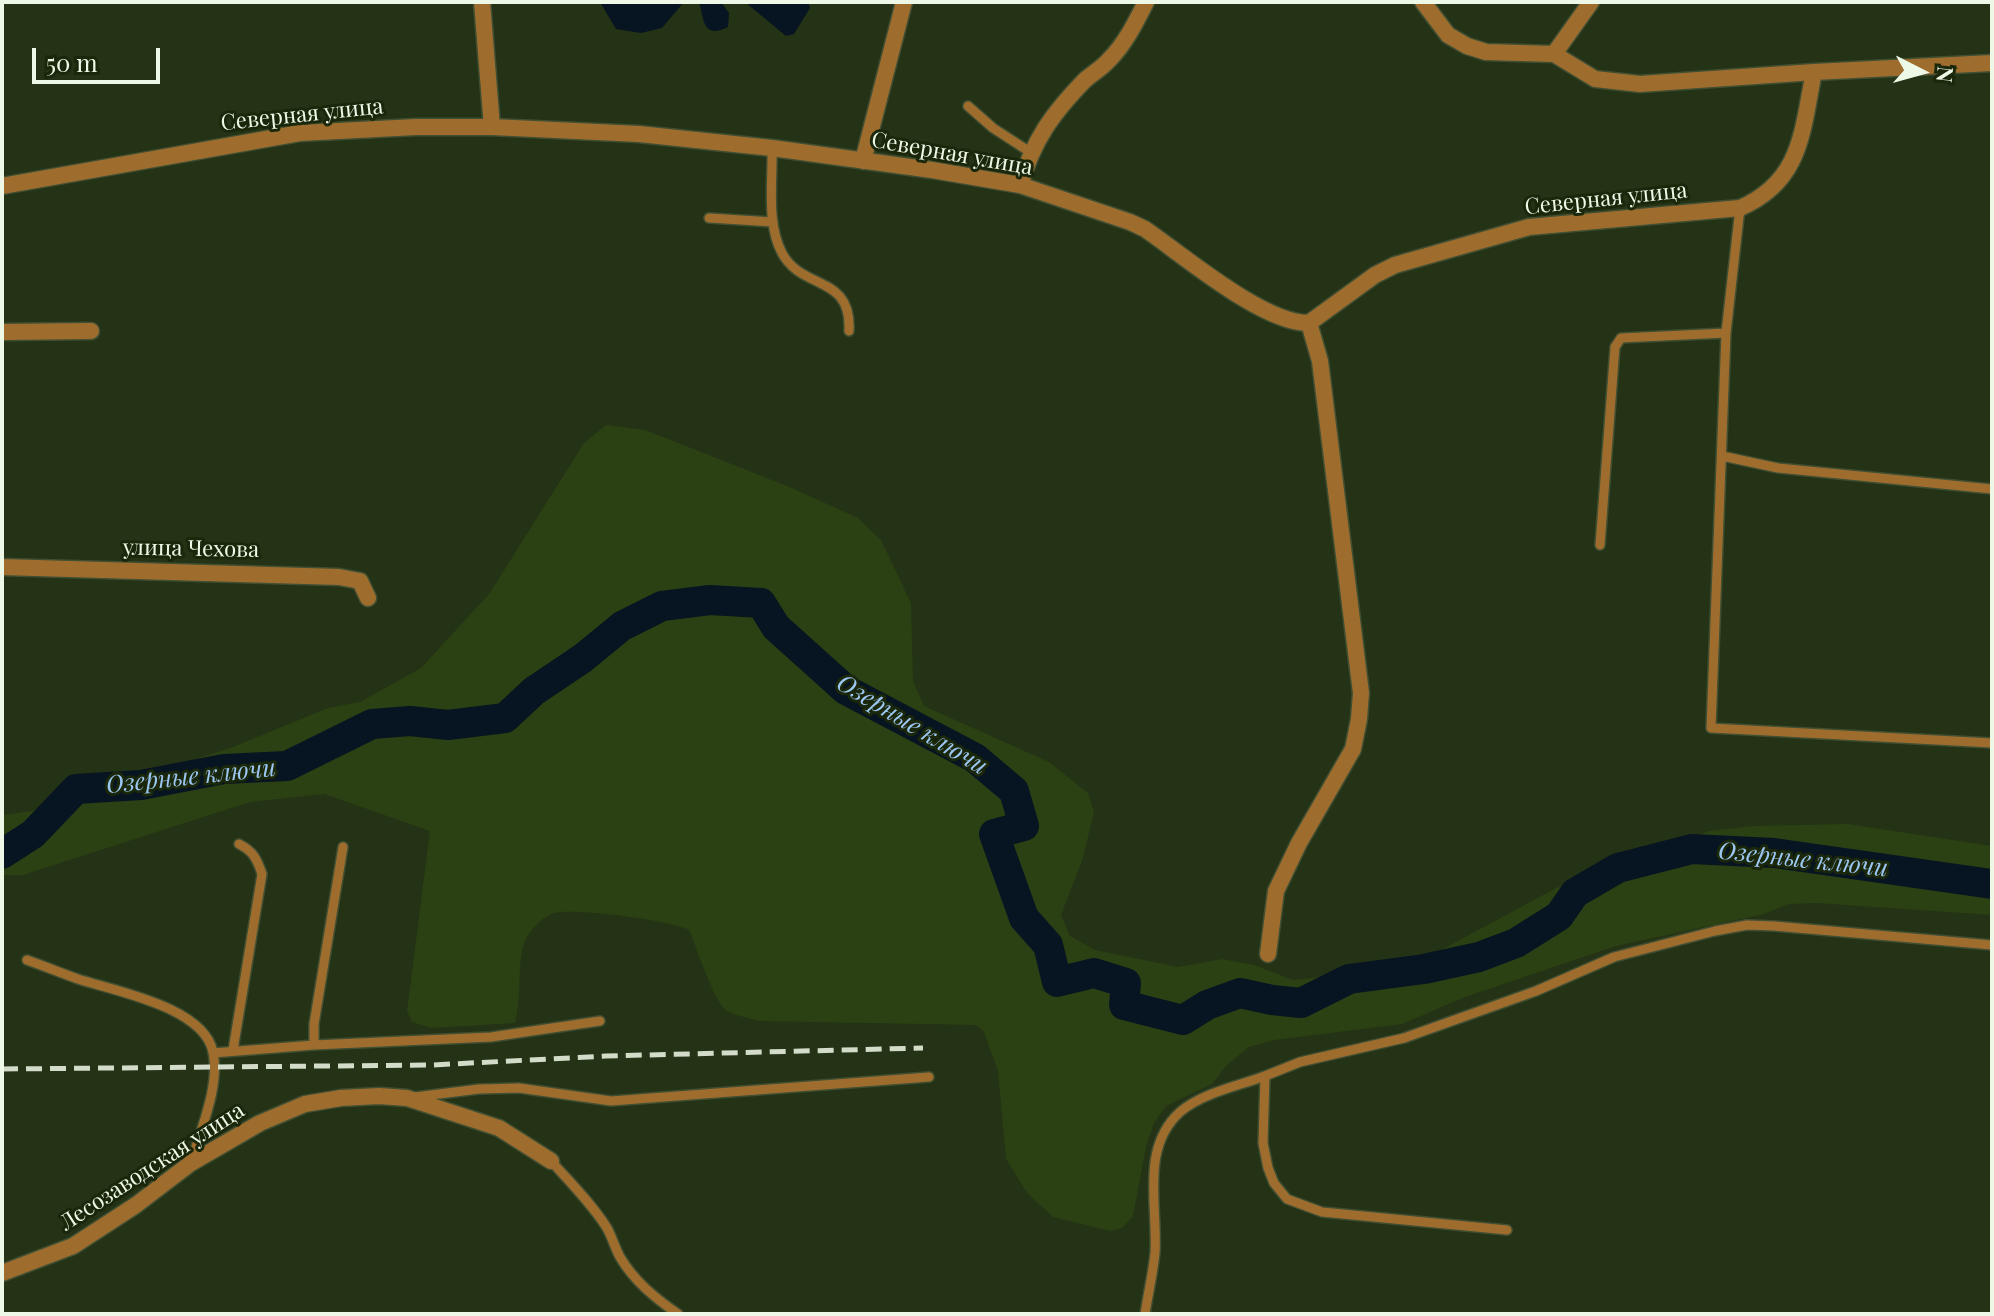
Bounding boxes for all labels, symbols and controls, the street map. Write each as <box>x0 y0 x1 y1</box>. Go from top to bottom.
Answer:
scale bar <box>36 32 164 82</box>
north arrow <box>1882 32 1962 112</box>
text: 50 m <box>46 46 98 78</box>
text: N <box>1930 65 1962 84</box>
street label: Северная улица <box>219 93 385 137</box>
street label: Северная улица <box>869 127 1035 181</box>
street label: Северная улица <box>1523 177 1689 221</box>
street label: улица Чехова <box>123 535 259 563</box>
water label: Озерные ключи <box>832 669 992 781</box>
water label: Озерные ключи <box>105 754 277 800</box>
water label: Озерные ключи <box>1717 837 1889 883</box>
street label: Лесозаводская улица <box>55 1097 249 1237</box>

